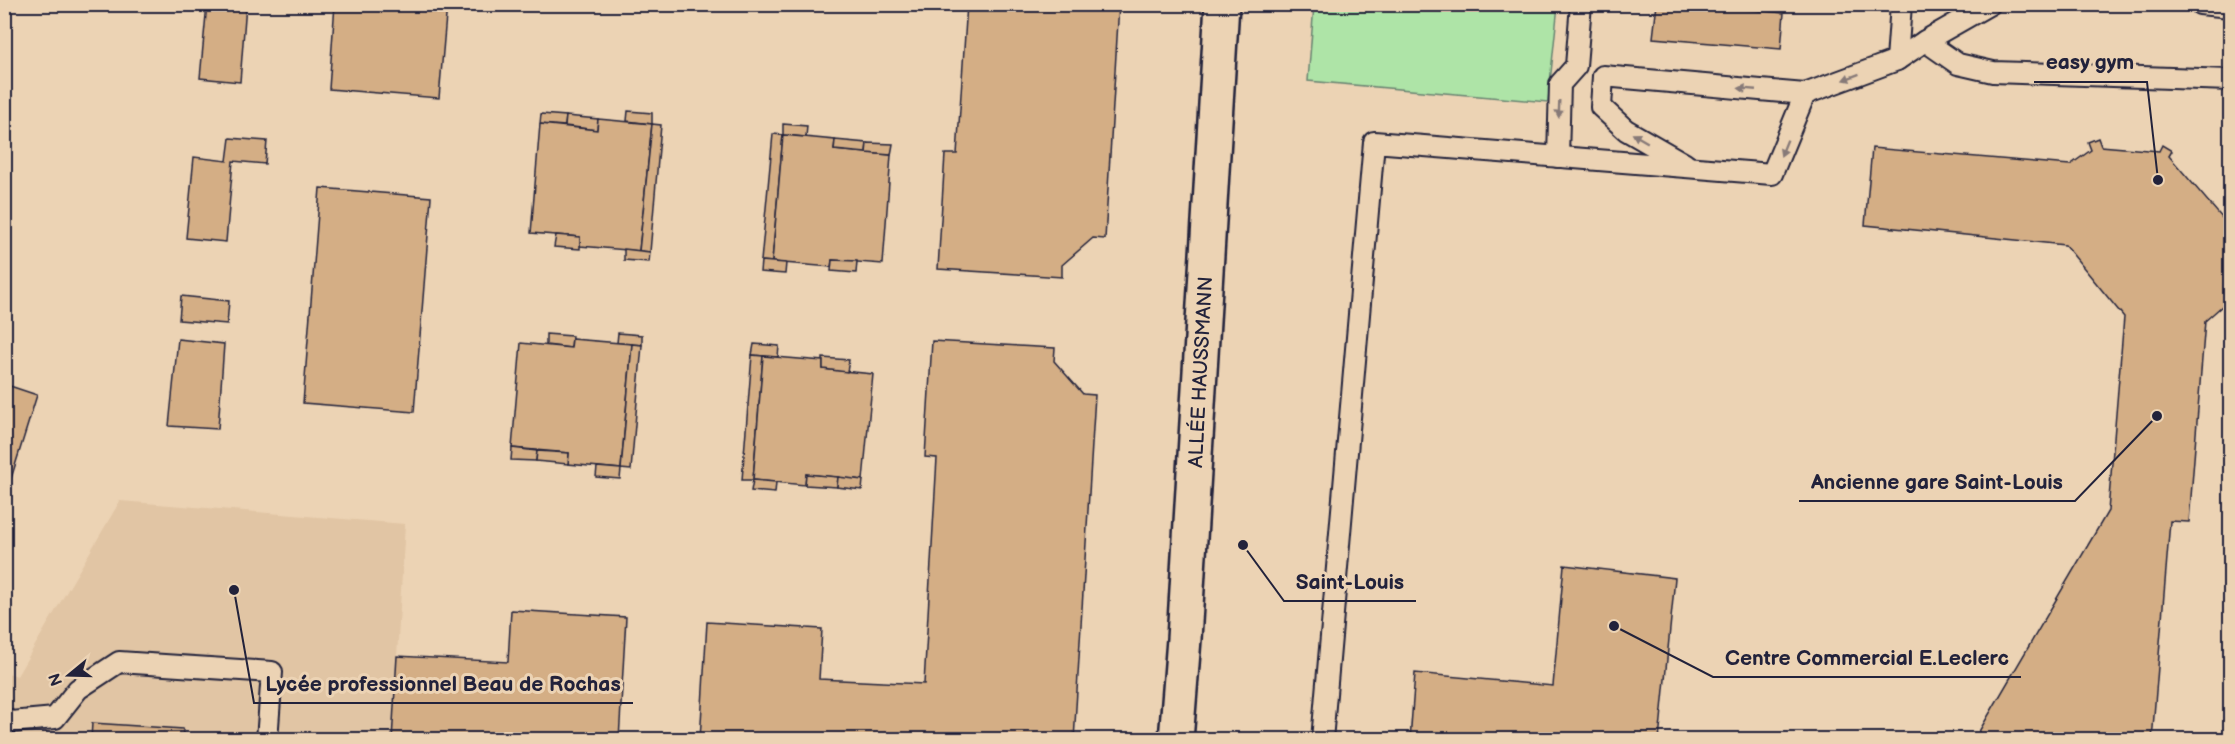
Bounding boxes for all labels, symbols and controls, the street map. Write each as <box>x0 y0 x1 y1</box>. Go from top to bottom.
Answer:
callout: easy gym <box>2034 43 2147 82</box>
text: easy gym <box>2046 50 2134 75</box>
one-way arrow <box>1842 73 1860 83</box>
one-way arrow <box>1737 84 1756 94</box>
one-way arrow <box>1555 99 1564 118</box>
one-way arrow <box>1632 132 1648 143</box>
one-way arrow <box>1779 140 1789 158</box>
street label: ALLÉE HAUSSMANN <box>1183 276 1218 468</box>
callout: Ancienne gare Saint-Louis <box>1799 462 2075 501</box>
text: Ancienne gare Saint-Louis <box>1810 470 2063 495</box>
callout: Saint-Louis <box>1284 562 1416 601</box>
text: Saint-Louis <box>1296 570 1404 595</box>
callout: Centre Commercial E.Leclerc <box>1713 638 2021 677</box>
north arrow <box>39 645 99 705</box>
text: Centre Commercial E.Leclerc <box>1725 646 2009 671</box>
callout: Lycée professionnel Beau de Rochas <box>254 664 633 703</box>
text: N <box>45 671 67 688</box>
text: Lycée professionnel Beau de Rochas <box>265 672 621 697</box>

